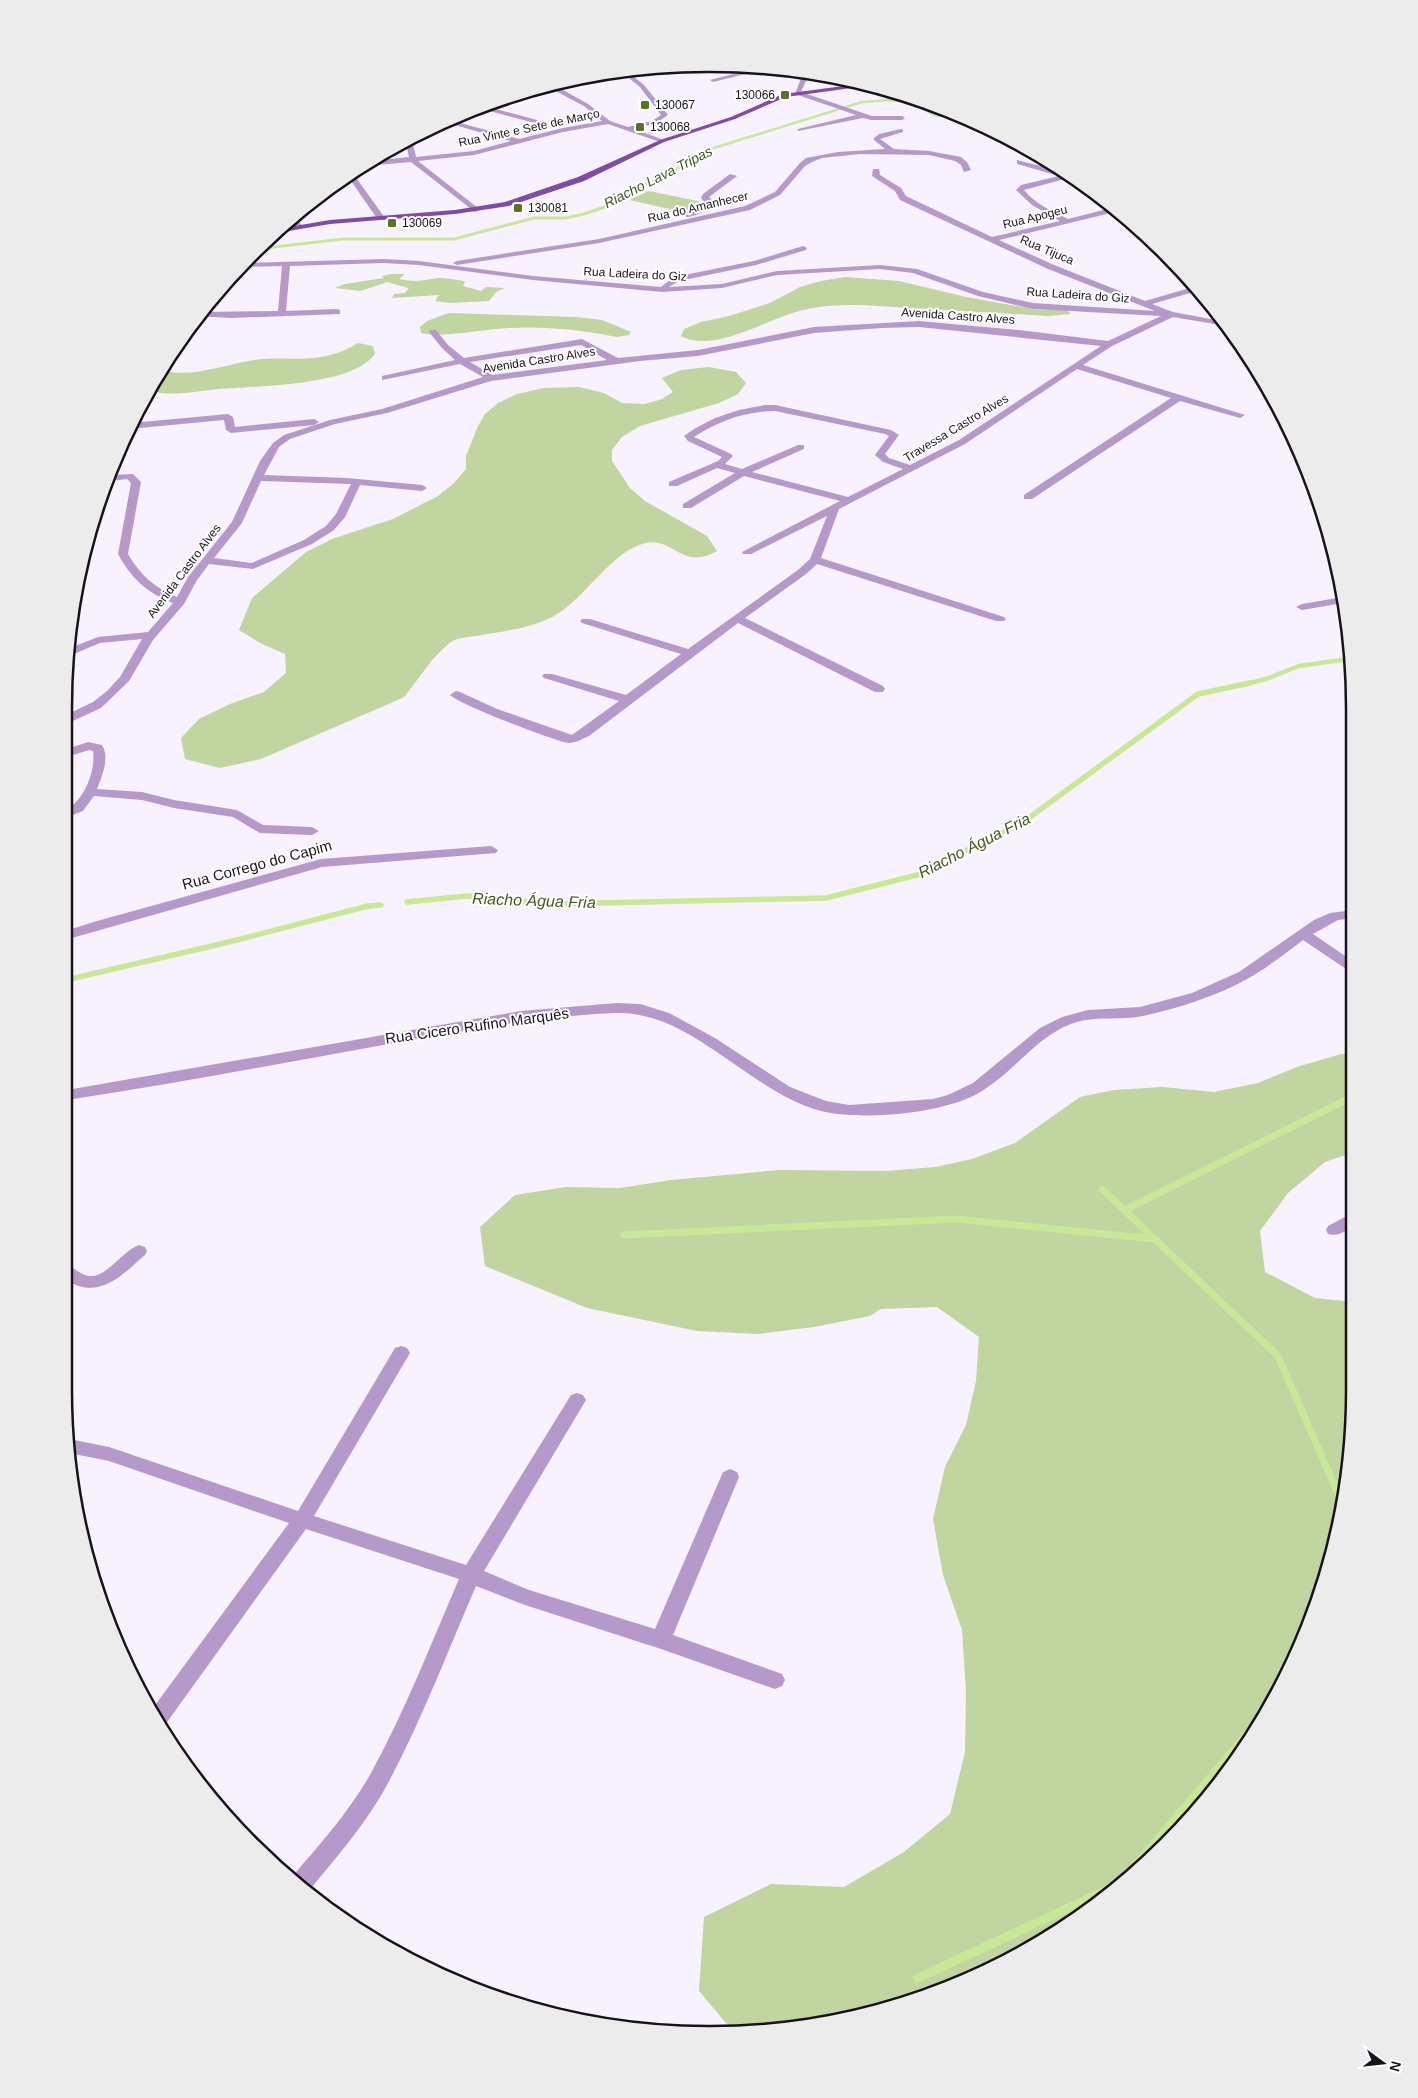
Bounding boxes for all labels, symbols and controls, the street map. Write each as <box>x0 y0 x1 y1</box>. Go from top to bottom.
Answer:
place label: 130066 <box>735 88 775 102</box>
marker: 130066 <box>779 89 791 101</box>
place label: 130067 <box>655 98 695 112</box>
marker: 130067 <box>639 99 651 111</box>
street label: Rua Vinte e Sete de Março <box>457 106 601 150</box>
place label: 130068 <box>650 120 690 134</box>
marker: 130068 <box>634 121 646 133</box>
water label: Riacho Lava Tripas <box>601 143 715 211</box>
street label: Rua do Amanhecer <box>646 189 750 225</box>
place label: 130081 <box>528 201 568 215</box>
marker: 130081 <box>512 202 524 214</box>
street label: Rua Apogeu <box>1001 202 1069 232</box>
place label: 130069 <box>402 216 442 230</box>
marker: 130069 <box>386 217 398 229</box>
street label: Rua Tijuca <box>1018 232 1076 268</box>
street label: Rua Ladeira do Giz <box>583 264 687 284</box>
street label: Rua Ladeira do Giz <box>1026 284 1130 306</box>
street label: Avenida Castro Alves <box>901 305 1015 327</box>
street label: Avenida Castro Alves <box>482 344 596 376</box>
street label: Travessa Castro Alves <box>901 391 1011 465</box>
street label: Avenida Castro Alves <box>144 521 224 621</box>
water label: Riacho Água Fria <box>915 809 1033 881</box>
street label: Rua Corrego do Capim <box>180 836 334 893</box>
water label: Riacho Água Fria <box>472 889 596 911</box>
street label: Rua Cicero Rufino Marquês <box>384 1004 570 1047</box>
north arrow <box>1358 2038 1408 2088</box>
text: N <box>1387 2059 1405 2073</box>

